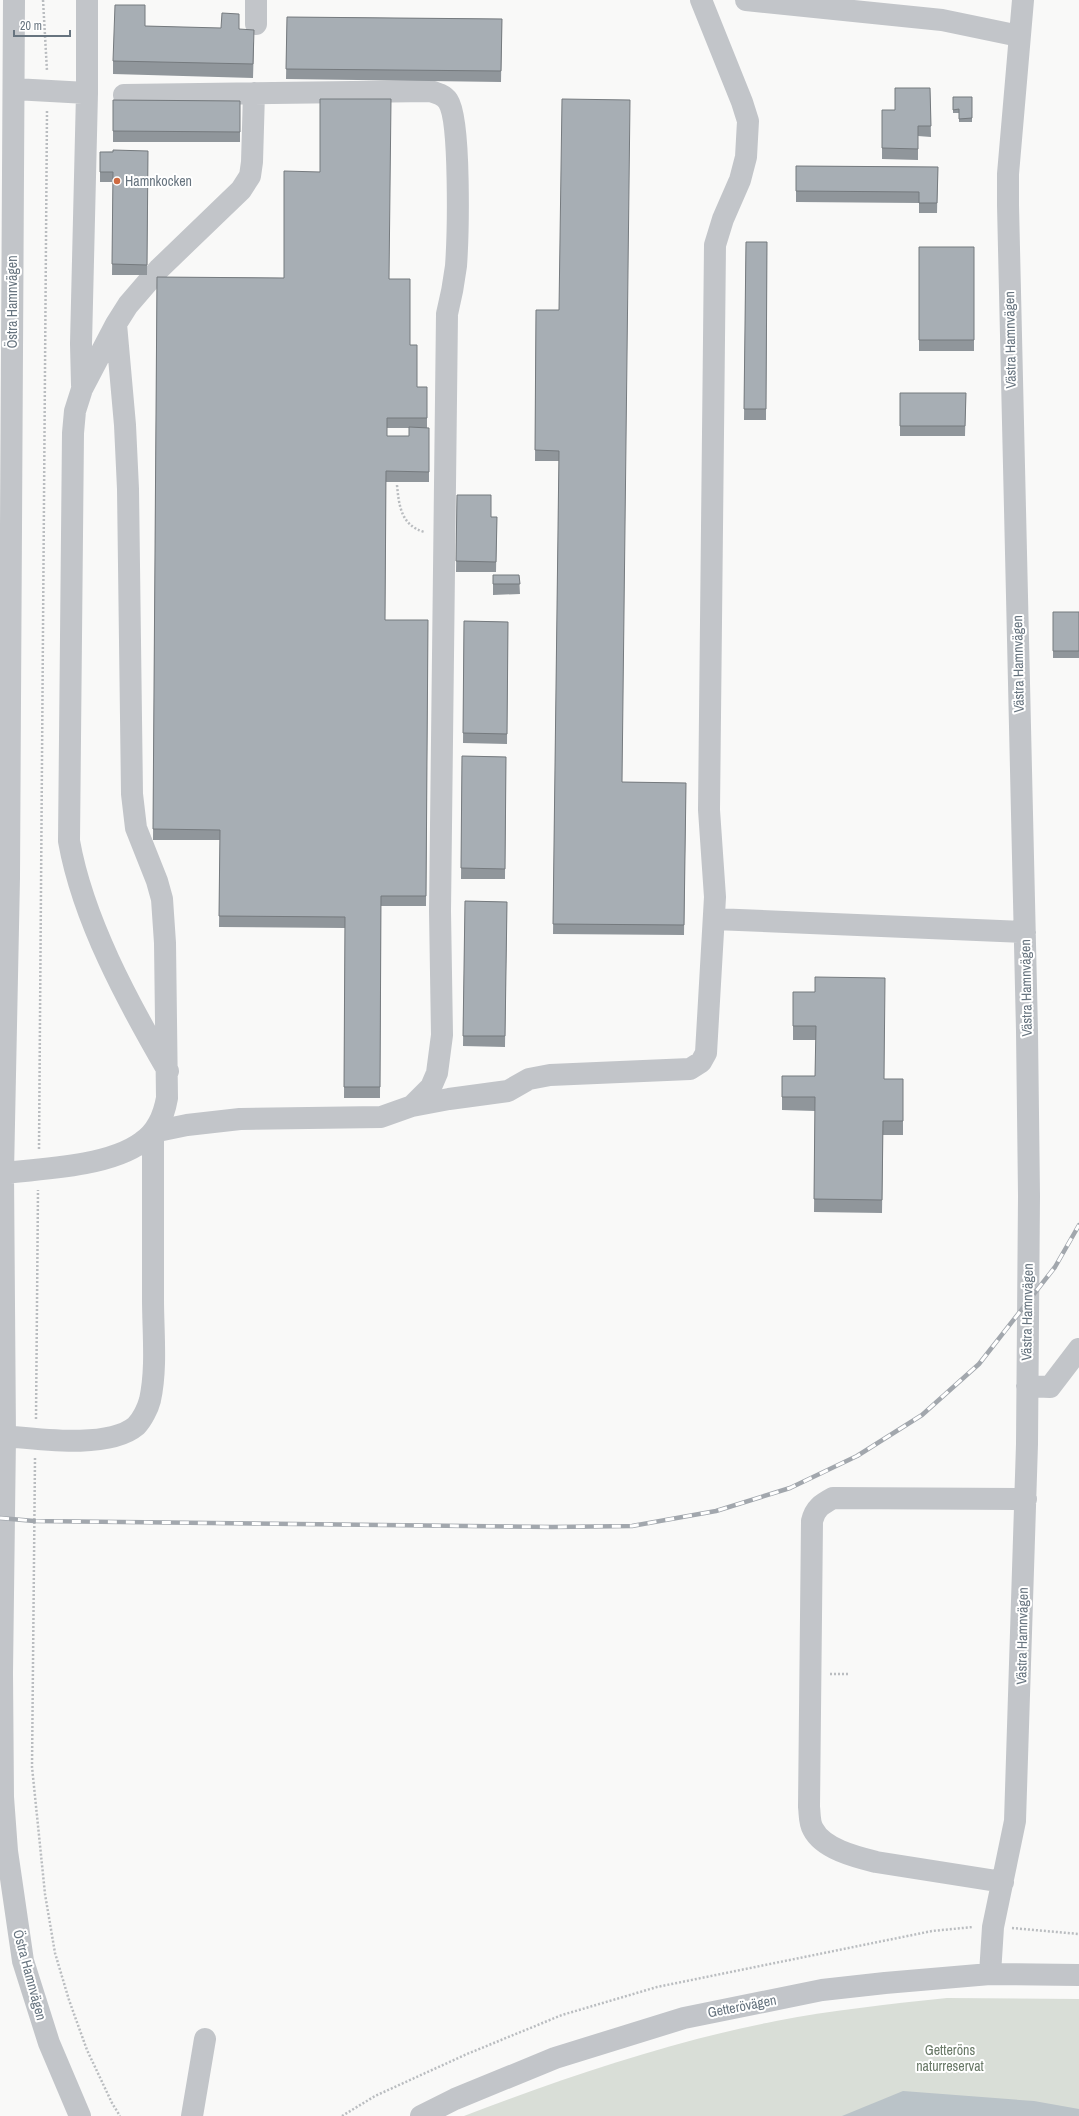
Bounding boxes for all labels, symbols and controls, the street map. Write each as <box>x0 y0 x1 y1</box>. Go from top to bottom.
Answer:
scale bar <box>14 12 70 38</box>
text: 20 m <box>20 18 42 34</box>
place label: Hamnkocken <box>125 172 192 190</box>
marker: Hamnkocken <box>112 176 122 186</box>
street label: Östra Hamnvägen <box>3 255 21 349</box>
street label: Västra Hamnvägen <box>1000 291 1020 389</box>
street label: Västra Hamnvägen <box>1008 615 1028 713</box>
street label: Västra Hamnvägen <box>1016 939 1036 1037</box>
street label: Västra Hamnvägen <box>1017 1263 1037 1361</box>
street label: Västra Hamnvägen <box>1012 1587 1032 1685</box>
street label: Östra Hamnvägen <box>9 1928 51 2022</box>
street label: Getterövägen <box>706 1991 778 2021</box>
park label: Getteröns naturreservat <box>916 2041 984 2075</box>

